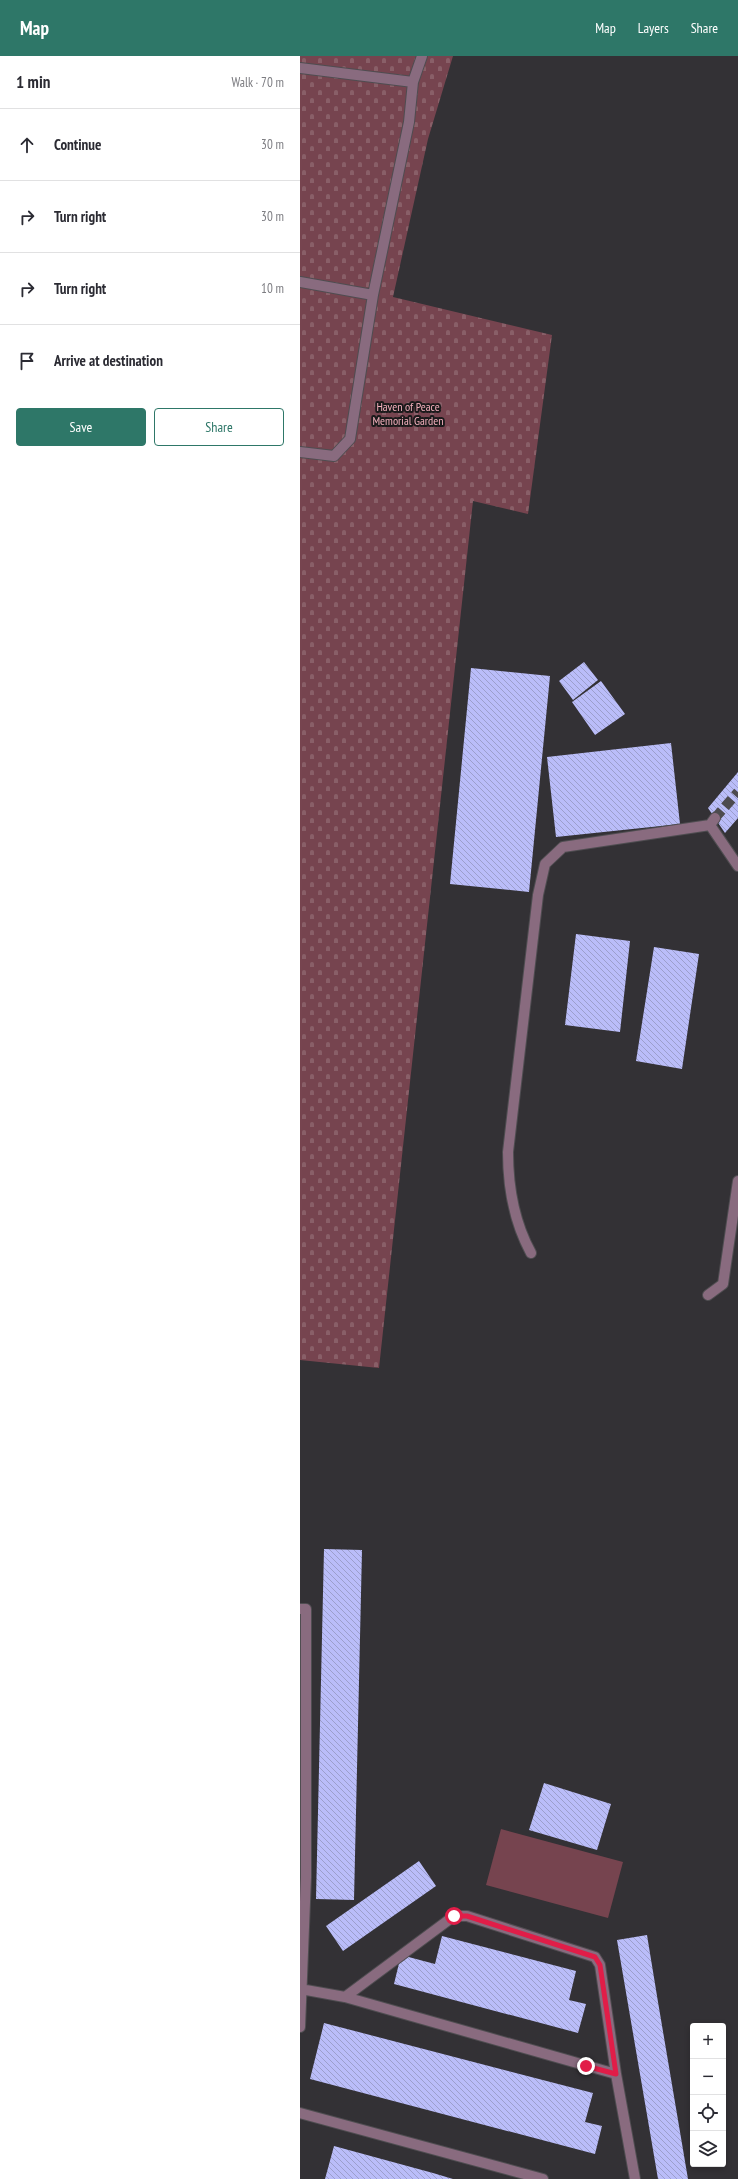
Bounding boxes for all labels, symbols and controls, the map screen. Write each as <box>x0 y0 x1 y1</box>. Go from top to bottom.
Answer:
text: Map <box>20 16 49 40</box>
text: Map <box>595 19 616 37</box>
text: Layers <box>638 19 669 37</box>
text: Share <box>691 19 718 37</box>
text: 1 min <box>16 71 50 93</box>
text: Walk · 70 m <box>232 74 284 91</box>
icon: ahead <box>16 134 38 156</box>
text: Continue <box>54 135 101 154</box>
text: 30 m <box>261 136 284 153</box>
icon: right <box>16 206 38 228</box>
text: Turn right <box>54 207 106 226</box>
text: 30 m <box>261 208 284 225</box>
icon: right <box>16 278 38 300</box>
text: Turn right <box>54 279 106 298</box>
text: 10 m <box>261 280 284 297</box>
icon: arrive <box>16 350 38 372</box>
text: Arrive at destination <box>54 351 163 370</box>
park label: Haven of Peace Memorial Garden <box>372 399 444 428</box>
button: Save <box>16 408 146 446</box>
button: Share <box>154 408 284 446</box>
route start <box>445 1907 463 1925</box>
map controls <box>690 2023 726 2167</box>
button: + <box>690 2023 726 2059</box>
route end <box>577 2057 595 2075</box>
button: − <box>690 2059 726 2095</box>
button: locate <box>690 2095 726 2131</box>
button: layers <box>690 2131 726 2167</box>

